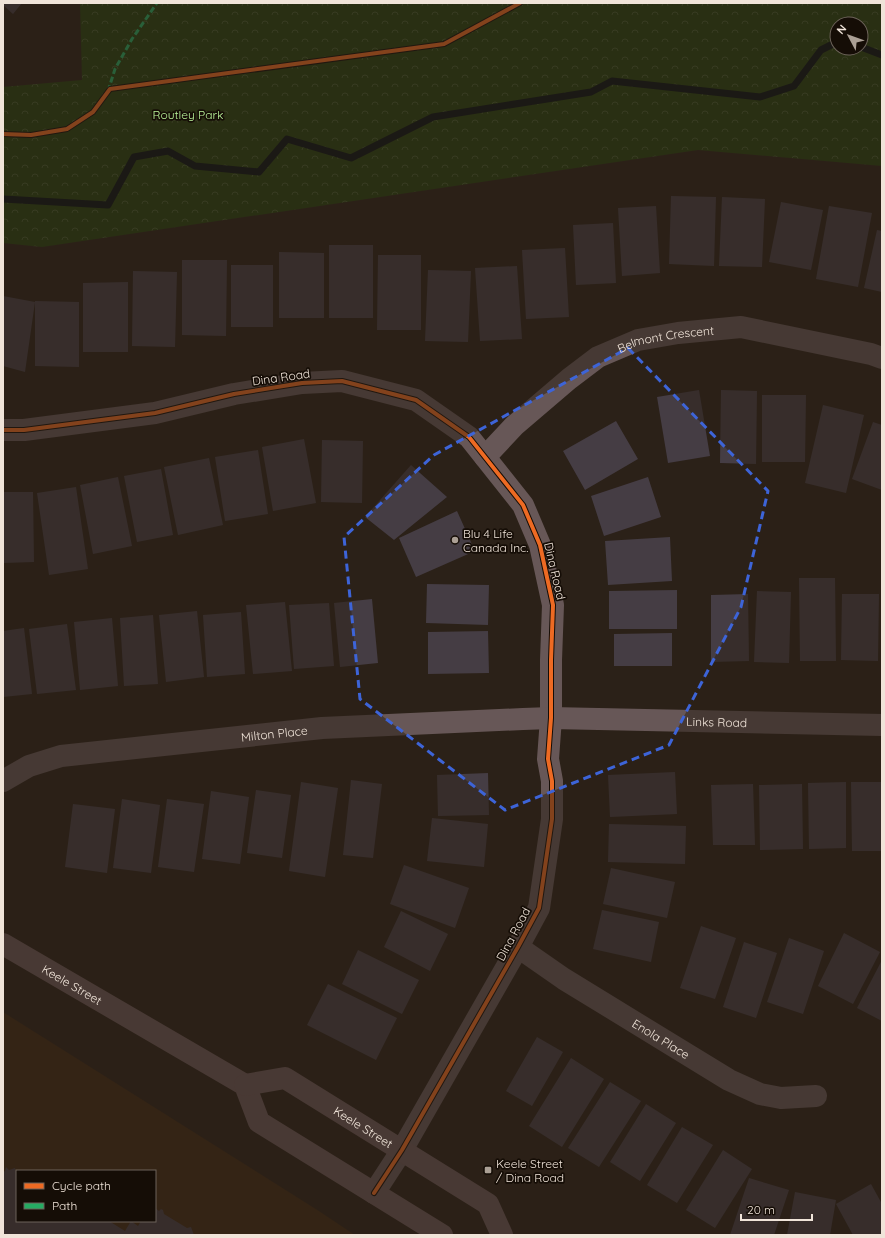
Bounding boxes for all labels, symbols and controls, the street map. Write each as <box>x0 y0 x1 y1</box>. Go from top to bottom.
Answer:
north arrow <box>829 16 869 56</box>
text: N <box>834 22 849 37</box>
park label: Routley Park <box>153 107 223 122</box>
street label: Belmont Crescent <box>615 322 715 355</box>
street label: Dina Road <box>251 366 311 388</box>
place label: Blu 4 Life Canada Inc. <box>463 526 528 555</box>
marker: Blu 4 Life Canada Inc. <box>450 535 460 545</box>
street label: Dina Road <box>541 541 569 601</box>
street label: Links Road <box>686 713 747 730</box>
street label: Milton Place <box>240 722 309 744</box>
street label: Dina Road <box>493 905 533 963</box>
street label: Keele Street <box>39 961 105 1008</box>
street label: Enola Place <box>630 1015 693 1062</box>
street label: Keele Street <box>331 1103 396 1151</box>
place label: Keele Street / Dina Road <box>496 1156 564 1185</box>
marker: Keele Street / Dina Road <box>483 1165 493 1175</box>
legend <box>16 1170 156 1222</box>
text: Cycle path <box>52 1178 111 1193</box>
scale bar <box>741 1196 812 1222</box>
text: Path <box>52 1198 77 1213</box>
text: 20 m <box>747 1202 775 1217</box>

